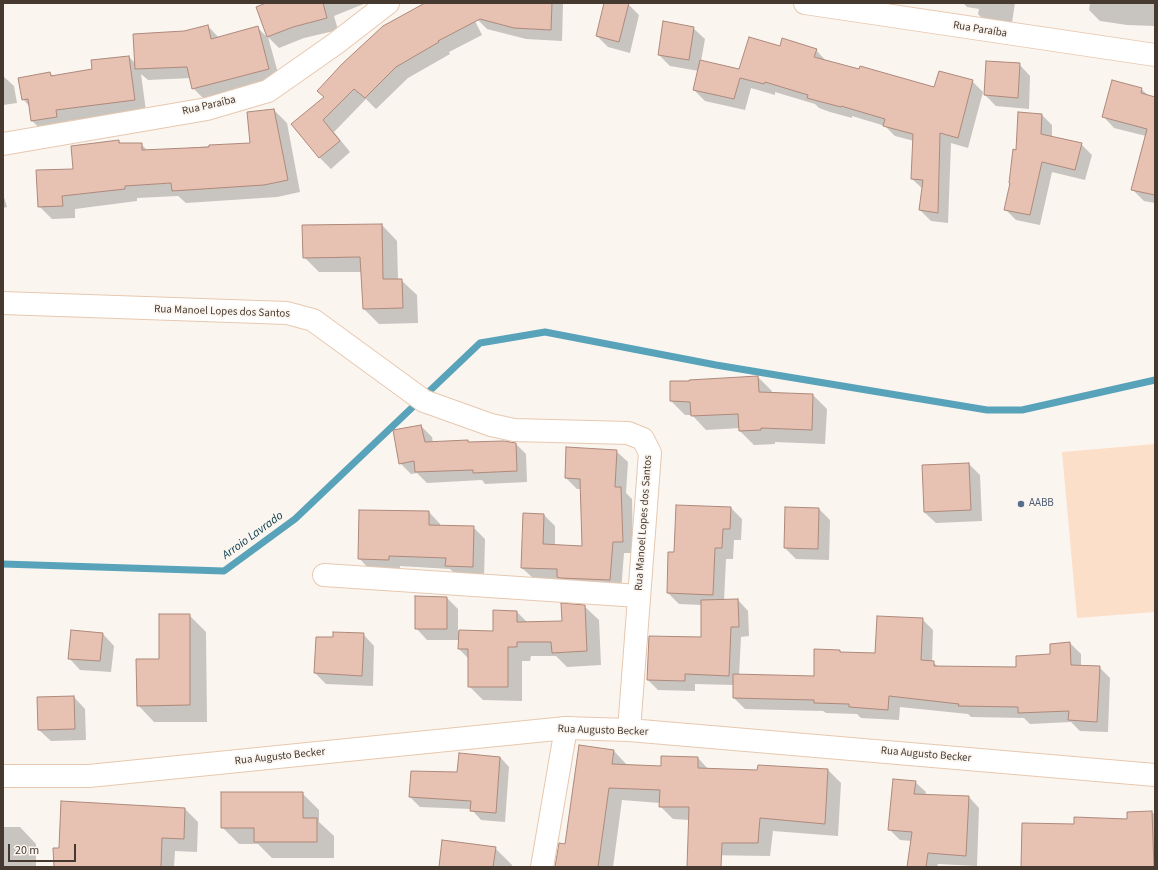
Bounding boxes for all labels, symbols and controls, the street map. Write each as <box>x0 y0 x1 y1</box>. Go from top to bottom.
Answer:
street label: Rua Paraíba <box>952 19 1008 41</box>
street label: Rua Paraíba <box>181 93 237 119</box>
street label: Rua Manoel Lopes dos Santos <box>154 303 290 321</box>
street label: Rua Manoel Lopes dos Santos <box>633 455 655 591</box>
place label: AABB <box>1029 497 1054 511</box>
marker: AABB <box>1016 499 1026 509</box>
water label: Arroio Lavrado <box>220 509 286 563</box>
street label: Rua Augusto Becker <box>557 723 649 739</box>
street label: Rua Augusto Becker <box>880 744 972 766</box>
street label: Rua Augusto Becker <box>234 746 326 768</box>
scale bar <box>10 836 78 862</box>
text: 20 m <box>15 842 39 859</box>

